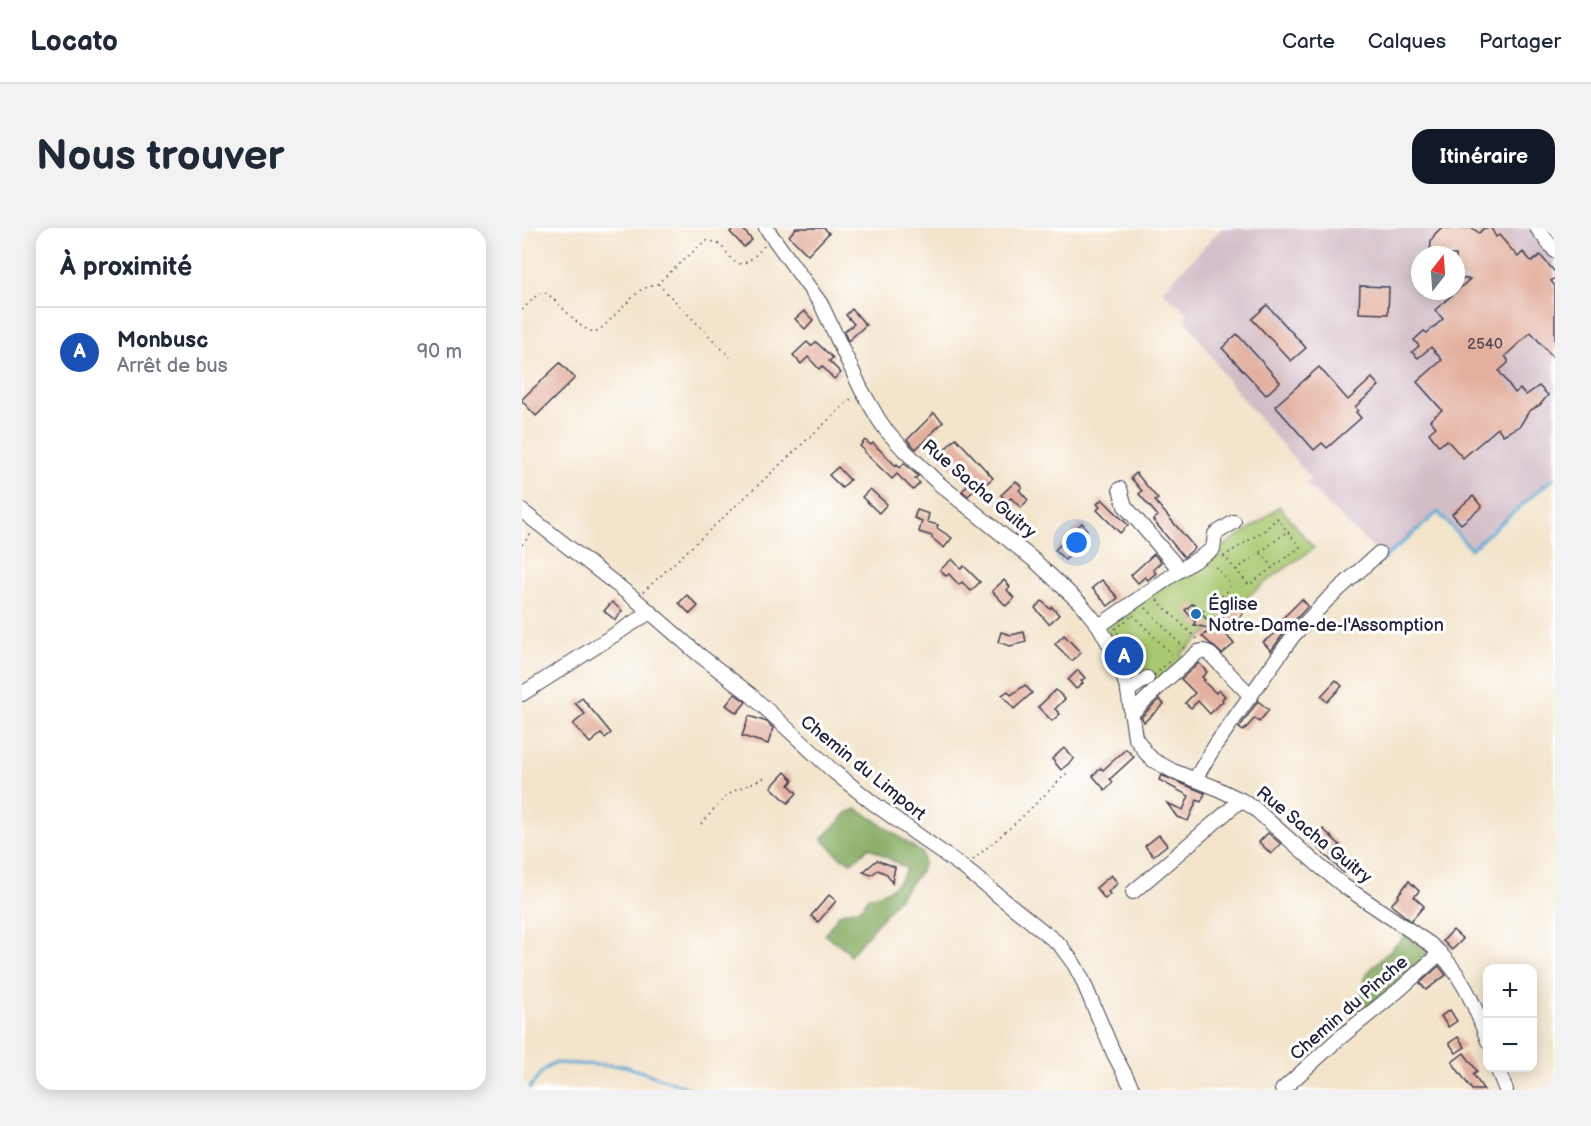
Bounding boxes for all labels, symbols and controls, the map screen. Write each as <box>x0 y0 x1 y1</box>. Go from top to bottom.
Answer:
text: Locato <box>30 25 118 58</box>
text: Carte <box>1282 29 1335 54</box>
text: Calques <box>1368 29 1446 54</box>
text: Partager <box>1479 29 1561 54</box>
button: Itinéraire <box>1412 129 1555 184</box>
text: Nous trouver <box>36 131 284 182</box>
north arrow <box>1411 246 1465 300</box>
text: À proximité <box>60 252 192 283</box>
text: Monbusc <box>117 327 208 354</box>
house number: 2540 <box>1467 335 1503 354</box>
text: A <box>73 340 86 364</box>
text: 90 m <box>417 340 462 364</box>
text: Arrêt de bus <box>117 354 228 378</box>
street label: Rue Sacha Guitry <box>918 435 1041 543</box>
your location <box>1062 528 1091 557</box>
place label: Église Notre-Dame-de-l'Assomption <box>1208 592 1444 636</box>
marker: Église Notre-Dame-de-l'Assomption <box>1189 607 1203 621</box>
pin: A <box>1104 634 1144 678</box>
street label: Chemin du Limport <box>796 711 930 825</box>
street label: Rue Sacha Guitry <box>1252 782 1377 889</box>
street label: Chemin du Pinche <box>1286 951 1412 1065</box>
map controls <box>1483 964 1537 1072</box>
button: + <box>1483 964 1537 1018</box>
button: − <box>1483 1018 1537 1072</box>

